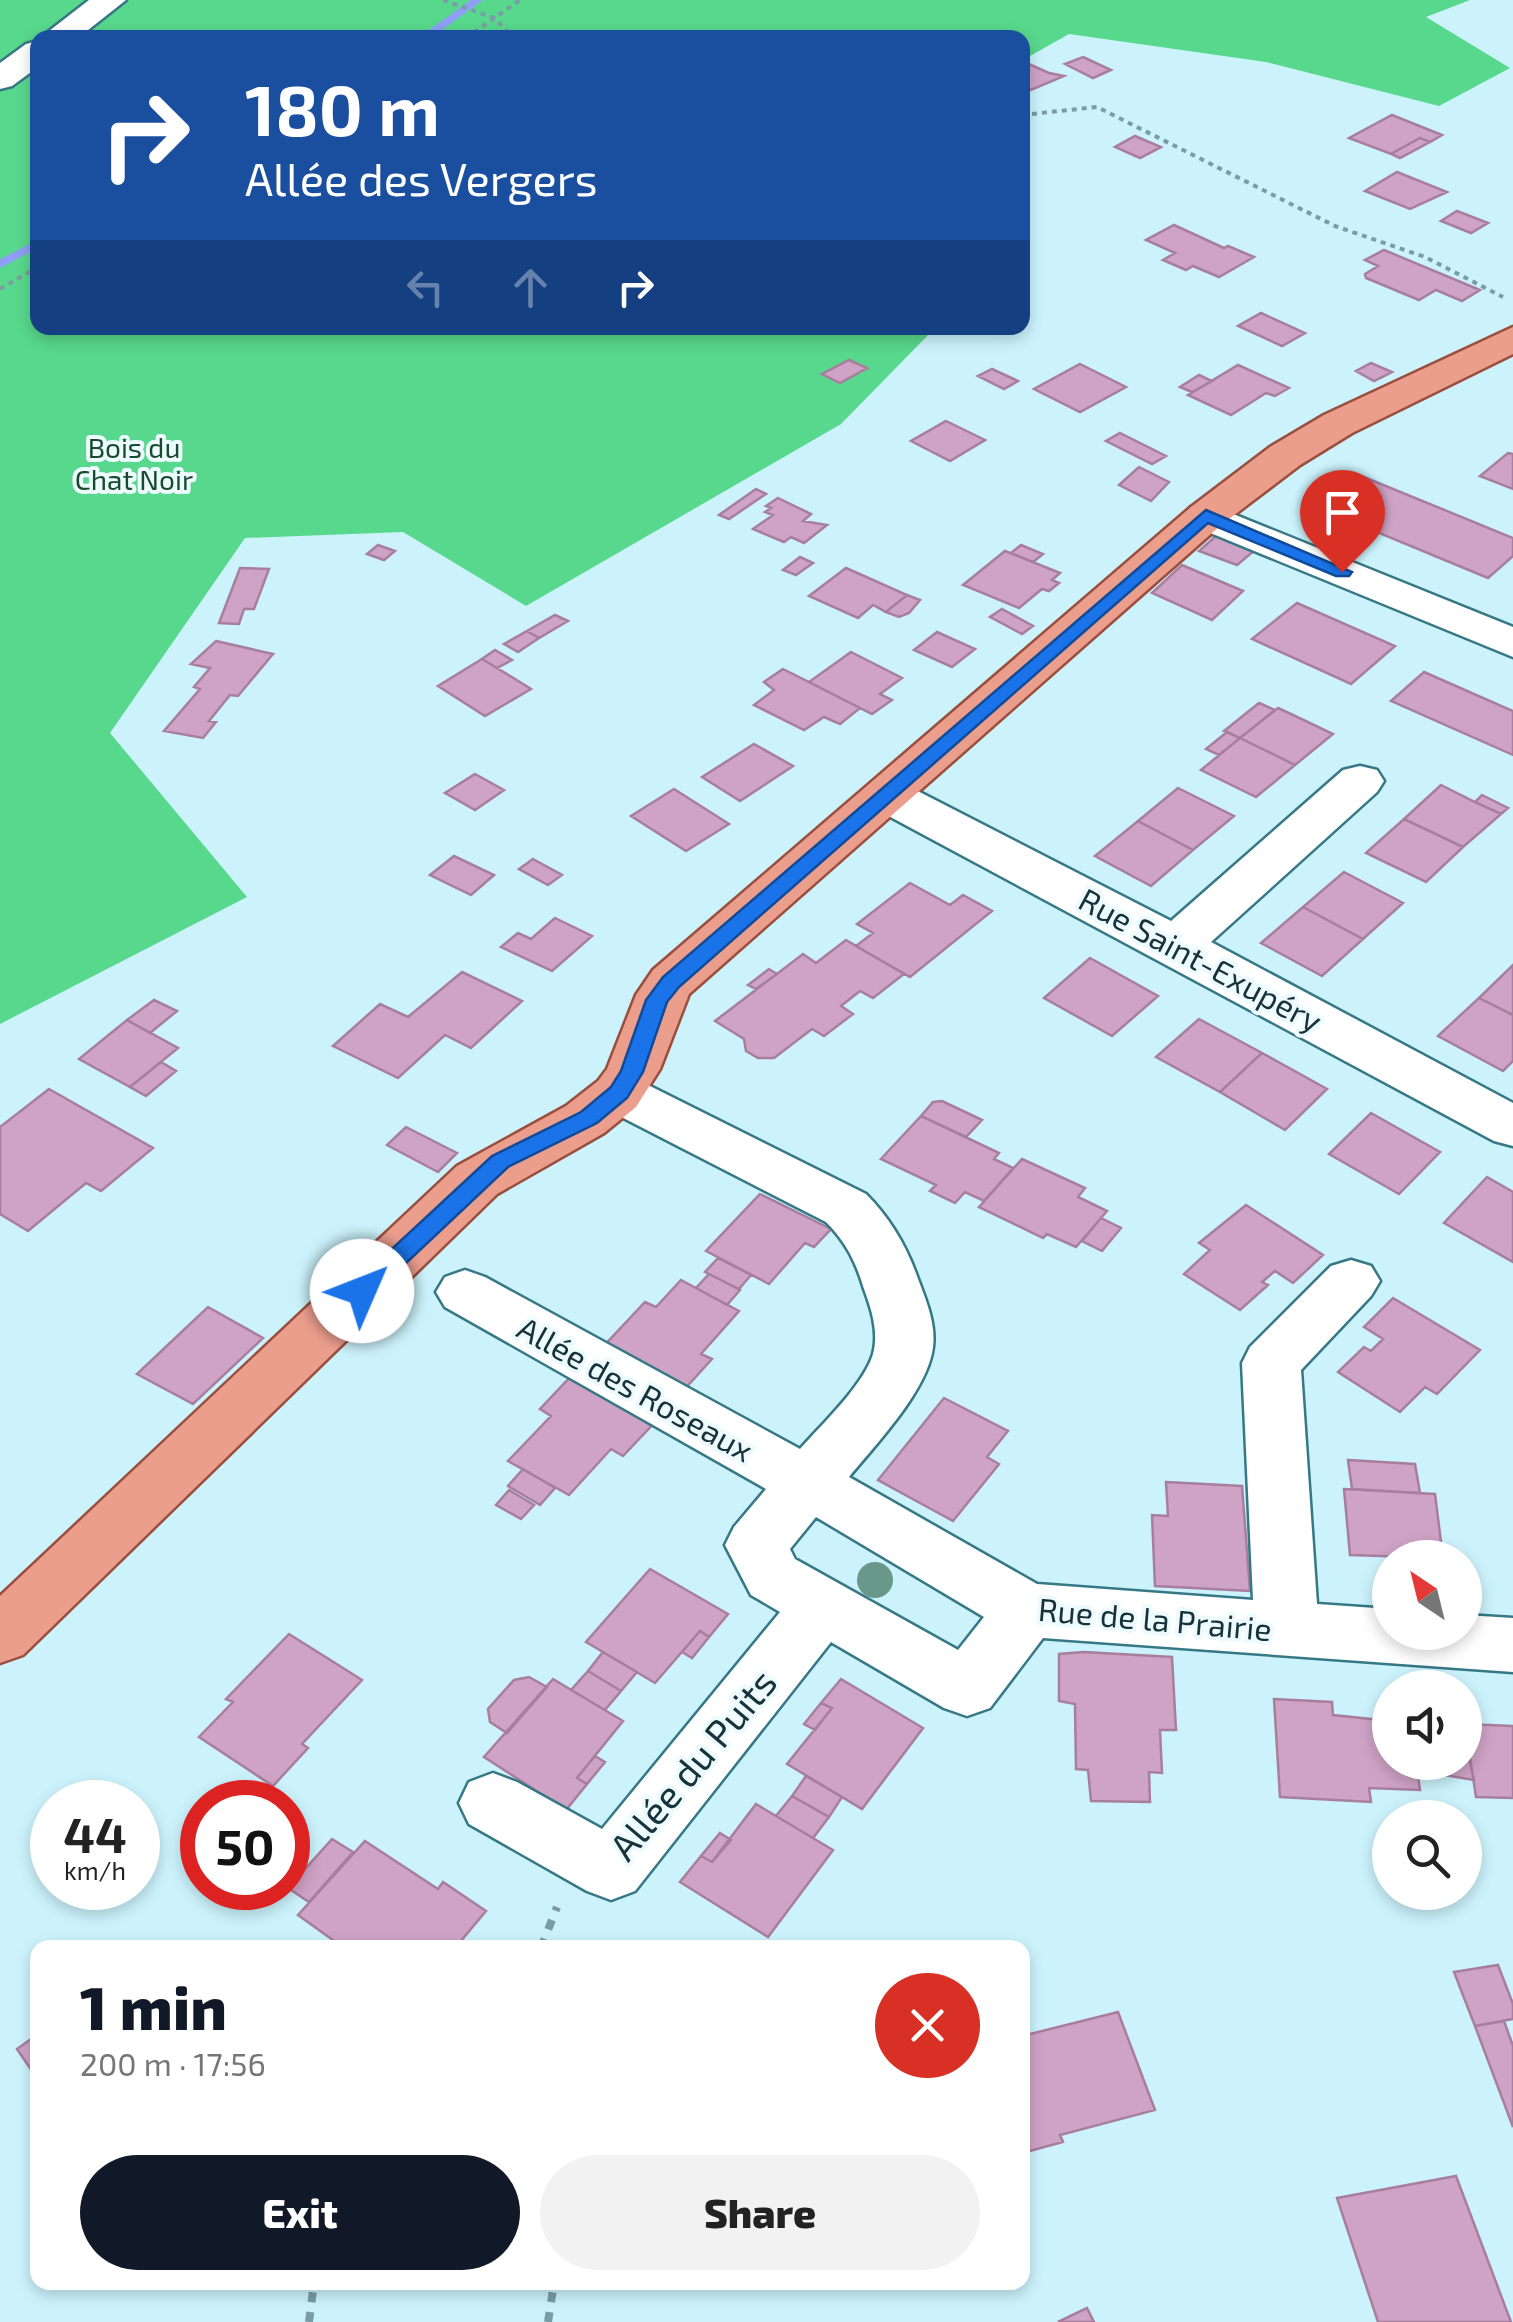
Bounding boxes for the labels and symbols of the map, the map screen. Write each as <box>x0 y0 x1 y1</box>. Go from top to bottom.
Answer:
park label: Bois du Chat Noir <box>75 430 193 496</box>
pin <box>1300 470 1385 573</box>
street label: Rue Saint-Exupéry <box>1073 879 1329 1039</box>
position arrow <box>310 1239 414 1343</box>
street label: Allée des Roseaux <box>512 1308 760 1468</box>
north arrow <box>1372 1540 1482 1650</box>
street label: Rue de la Prairie <box>1037 1589 1273 1647</box>
street label: Allée du Puits <box>599 1659 785 1869</box>
speed limit sign: 50 <box>180 1780 310 1910</box>

